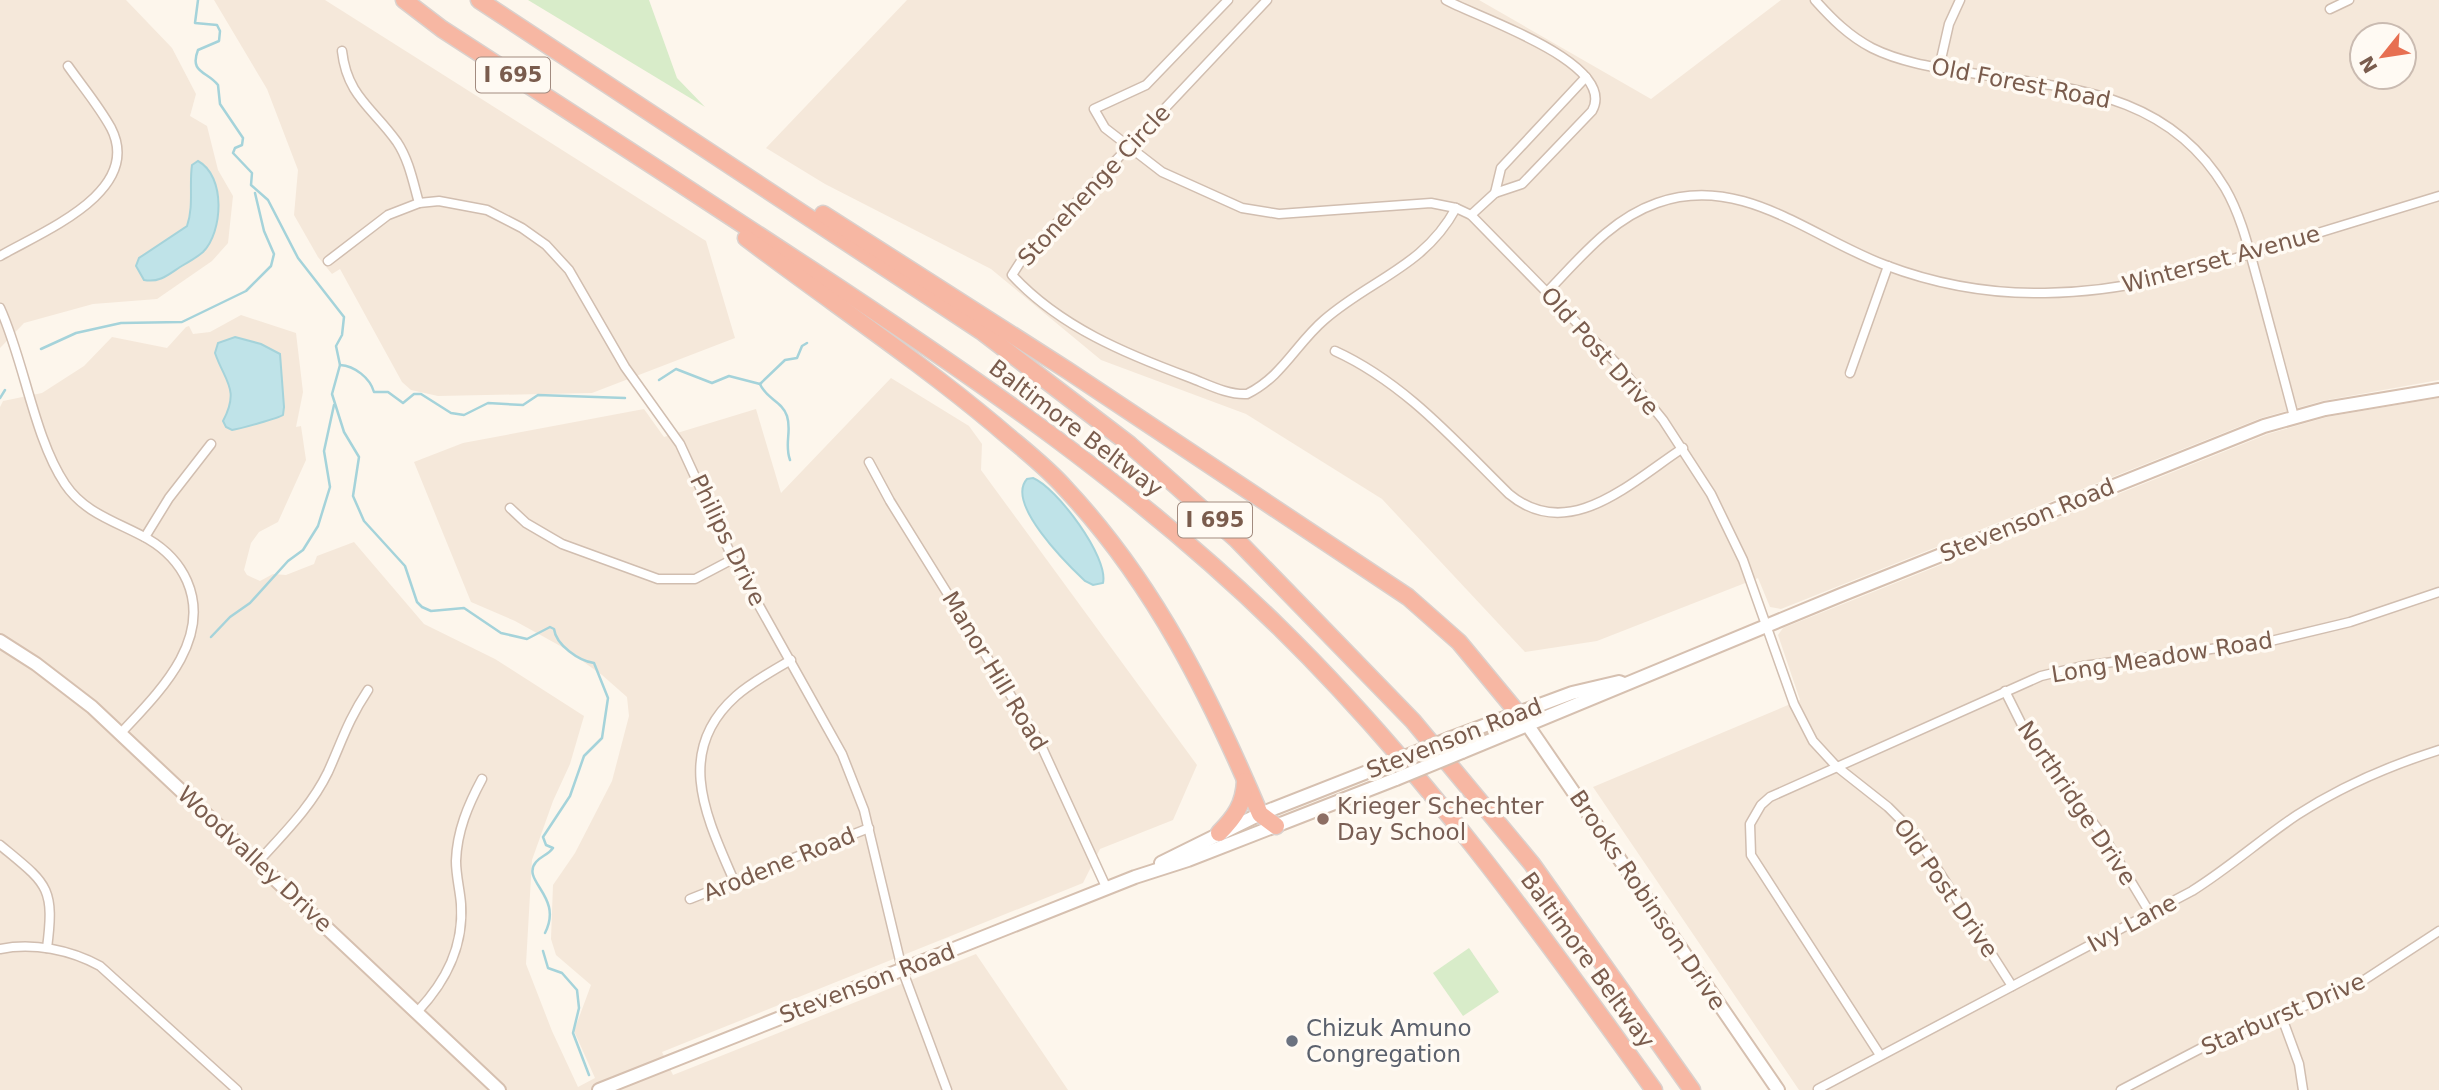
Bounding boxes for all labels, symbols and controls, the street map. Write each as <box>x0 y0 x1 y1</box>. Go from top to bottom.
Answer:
north arrow <box>2348 21 2418 91</box>
text: N <box>2355 52 2382 77</box>
street label: Old Forest Road <box>1929 53 2113 113</box>
road number: I 695 <box>476 57 550 92</box>
street label: Stonehenge Circle <box>1013 99 1175 271</box>
street label: Winterset Avenue <box>2119 220 2323 298</box>
street label: Old Post Drive <box>1536 282 1664 420</box>
street label: Baltimore Beltway <box>984 354 1168 502</box>
street label: Philips Drive <box>685 470 771 610</box>
street label: Stevenson Road <box>1936 473 2118 567</box>
road number: I 695 <box>1178 503 1252 538</box>
street label: Manor Hill Road <box>937 587 1053 755</box>
street label: Long Meadow Road <box>2050 627 2274 687</box>
street label: Stevenson Road <box>1363 693 1545 783</box>
street label: Northridge Drive <box>2012 716 2142 890</box>
street label: Woodvalley Drive <box>173 781 337 937</box>
street label: Brooks Robinson Drive <box>1565 785 1731 1015</box>
place label: Krieger Schechter Day School <box>1337 793 1544 845</box>
marker: Krieger Schechter Day School <box>1315 811 1331 827</box>
street label: Old Post Drive <box>1889 814 2003 962</box>
street label: Arodene Road <box>699 822 859 906</box>
street label: Baltimore Beltway <box>1516 867 1660 1053</box>
street label: Ivy Lane <box>2083 889 2181 957</box>
street label: Stevenson Road <box>776 938 958 1028</box>
street label: Starburst Drive <box>2197 968 2369 1060</box>
place label: Chizuk Amuno Congregation <box>1306 1015 1472 1067</box>
marker: Chizuk Amuno Congregation <box>1284 1033 1300 1049</box>

